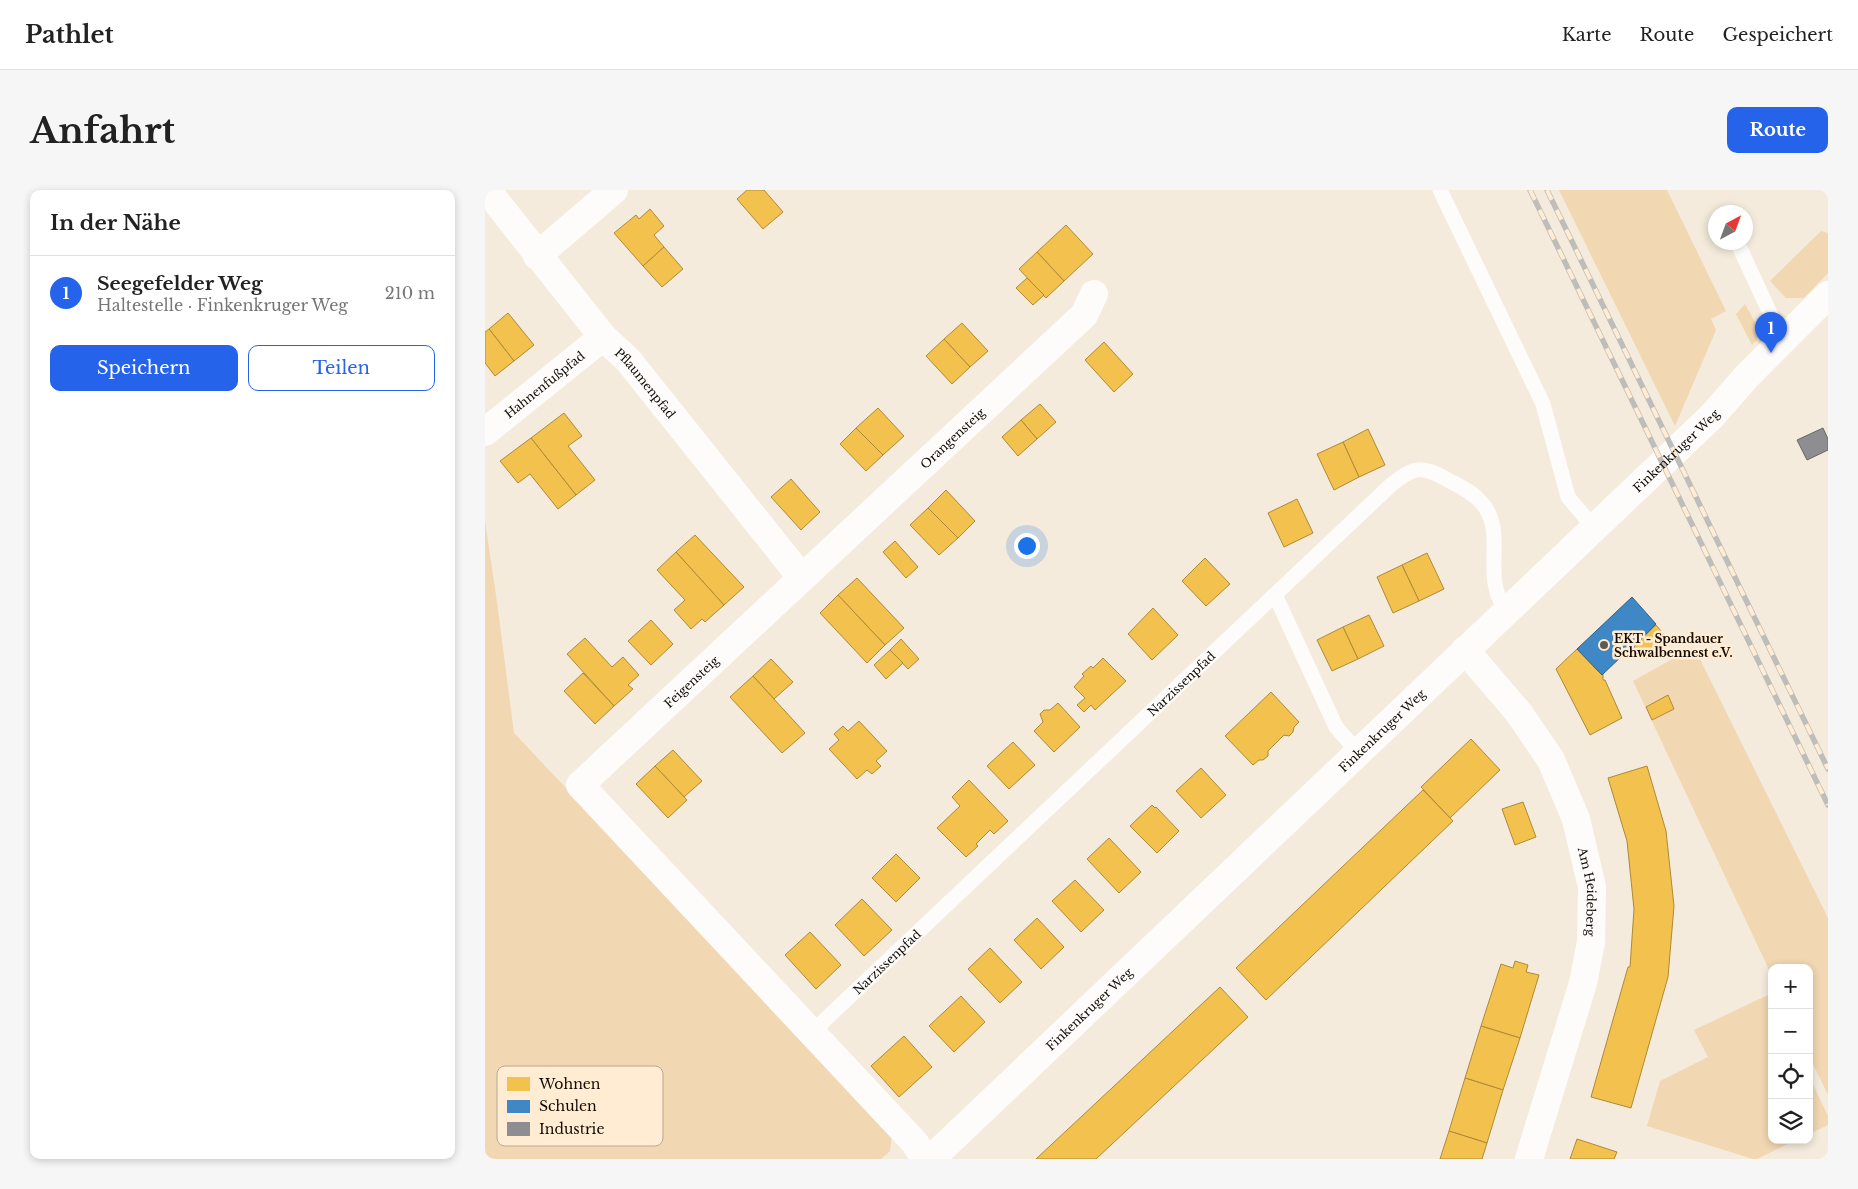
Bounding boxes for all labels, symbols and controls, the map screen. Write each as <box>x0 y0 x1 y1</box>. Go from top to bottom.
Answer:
text: Pathlet <box>25 20 114 49</box>
text: Karte <box>1562 24 1611 46</box>
text: Route <box>1639 24 1694 46</box>
text: Gespeichert <box>1722 24 1833 46</box>
button: Route <box>1727 107 1828 153</box>
text: Anfahrt <box>30 109 175 152</box>
north arrow <box>1708 205 1753 250</box>
text: In der Nähe <box>50 210 181 236</box>
text: Seegefelder Weg <box>97 272 263 295</box>
text: 1 <box>63 283 69 303</box>
text: 210 m <box>385 283 435 303</box>
text: Haltestelle · Finkenkruger Weg <box>97 295 348 315</box>
pin: 1 <box>1755 312 1787 353</box>
street label: Pflaumenpfad <box>612 344 679 421</box>
button: Speichern <box>50 345 238 391</box>
button: Teilen <box>248 345 435 391</box>
street label: Hahnenfußpfad <box>501 348 587 421</box>
street label: Orangensteig <box>917 404 988 472</box>
street label: Finkenkruger Weg <box>1630 405 1723 495</box>
your location <box>1014 533 1040 559</box>
place label: EKT - Spandauer Schwalbennest e.V. <box>1614 631 1733 660</box>
marker: EKT - Spandauer Schwalbennest e.V. <box>1598 639 1610 651</box>
street label: Narzissenpfad <box>1144 648 1218 719</box>
street label: Feigensteig <box>661 652 722 710</box>
street label: Finkenkruger Weg <box>1335 685 1428 775</box>
street label: Am Heideberg <box>1575 845 1600 937</box>
street label: Narzissenpfad <box>850 926 924 997</box>
street label: Finkenkruger Weg <box>1043 964 1136 1053</box>
map controls <box>1768 964 1813 1144</box>
button: + <box>1768 964 1813 1009</box>
button: − <box>1768 1009 1813 1054</box>
button: locate <box>1768 1054 1813 1099</box>
legend <box>497 1066 663 1146</box>
text: Wohnen <box>538 1075 601 1093</box>
text: Schulen <box>539 1097 597 1115</box>
button: layers <box>1768 1099 1813 1144</box>
text: Industrie <box>539 1120 604 1138</box>

